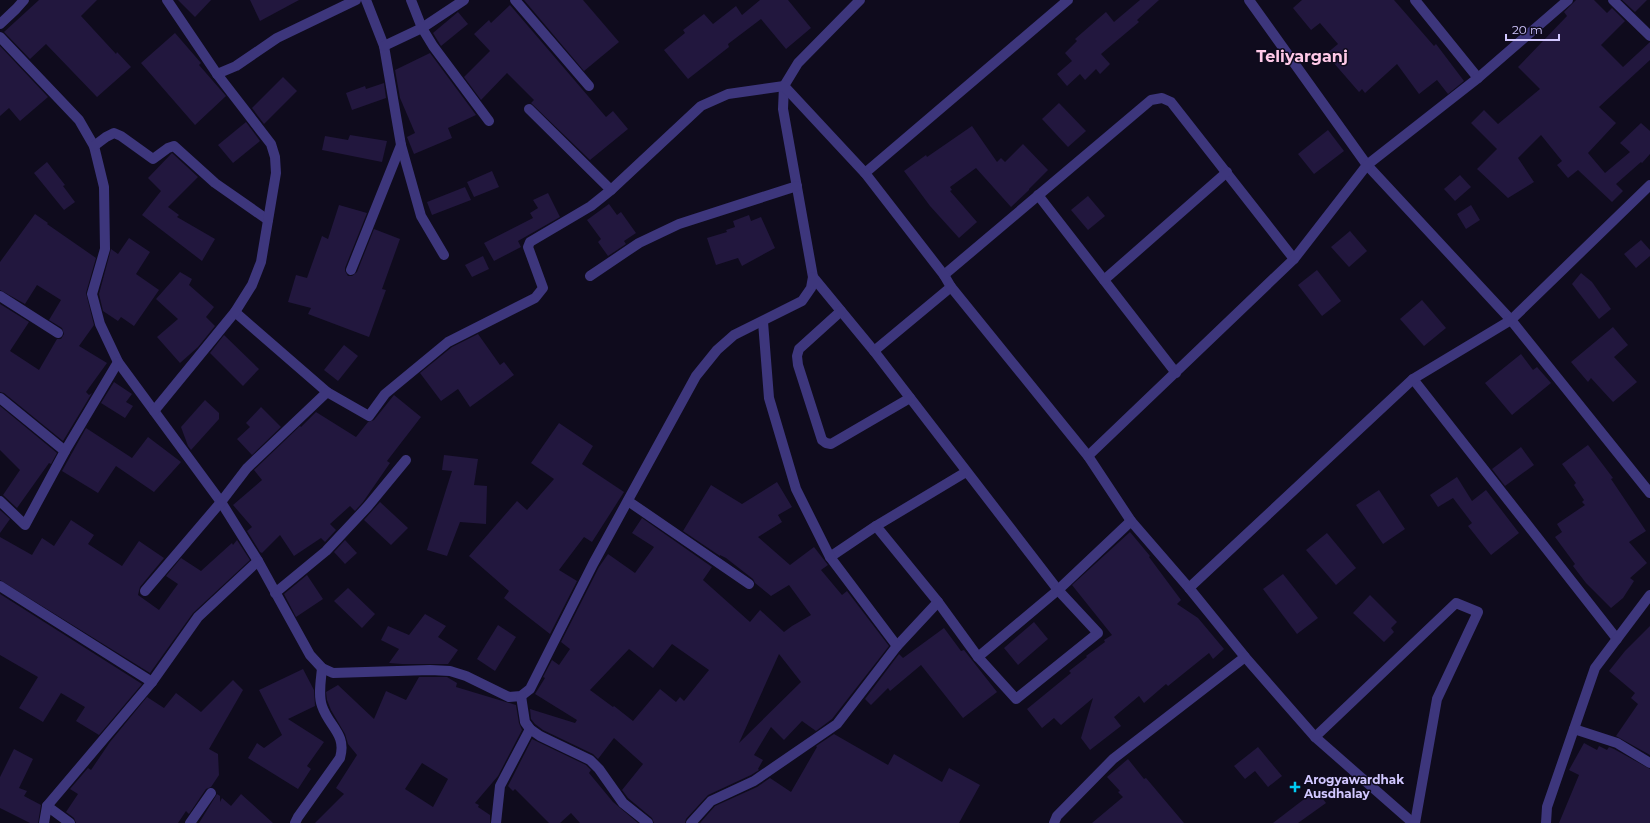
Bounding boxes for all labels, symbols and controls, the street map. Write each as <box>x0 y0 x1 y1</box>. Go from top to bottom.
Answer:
scale bar <box>1506 16 1559 42</box>
text: 20 m <box>1512 22 1543 37</box>
district label: Teliyarganj <box>1256 47 1348 66</box>
place label: Arogyawardhak Ausdhalay <box>1303 772 1404 801</box>
marker: Arogyawardhak Ausdhalay <box>1289 781 1301 793</box>

